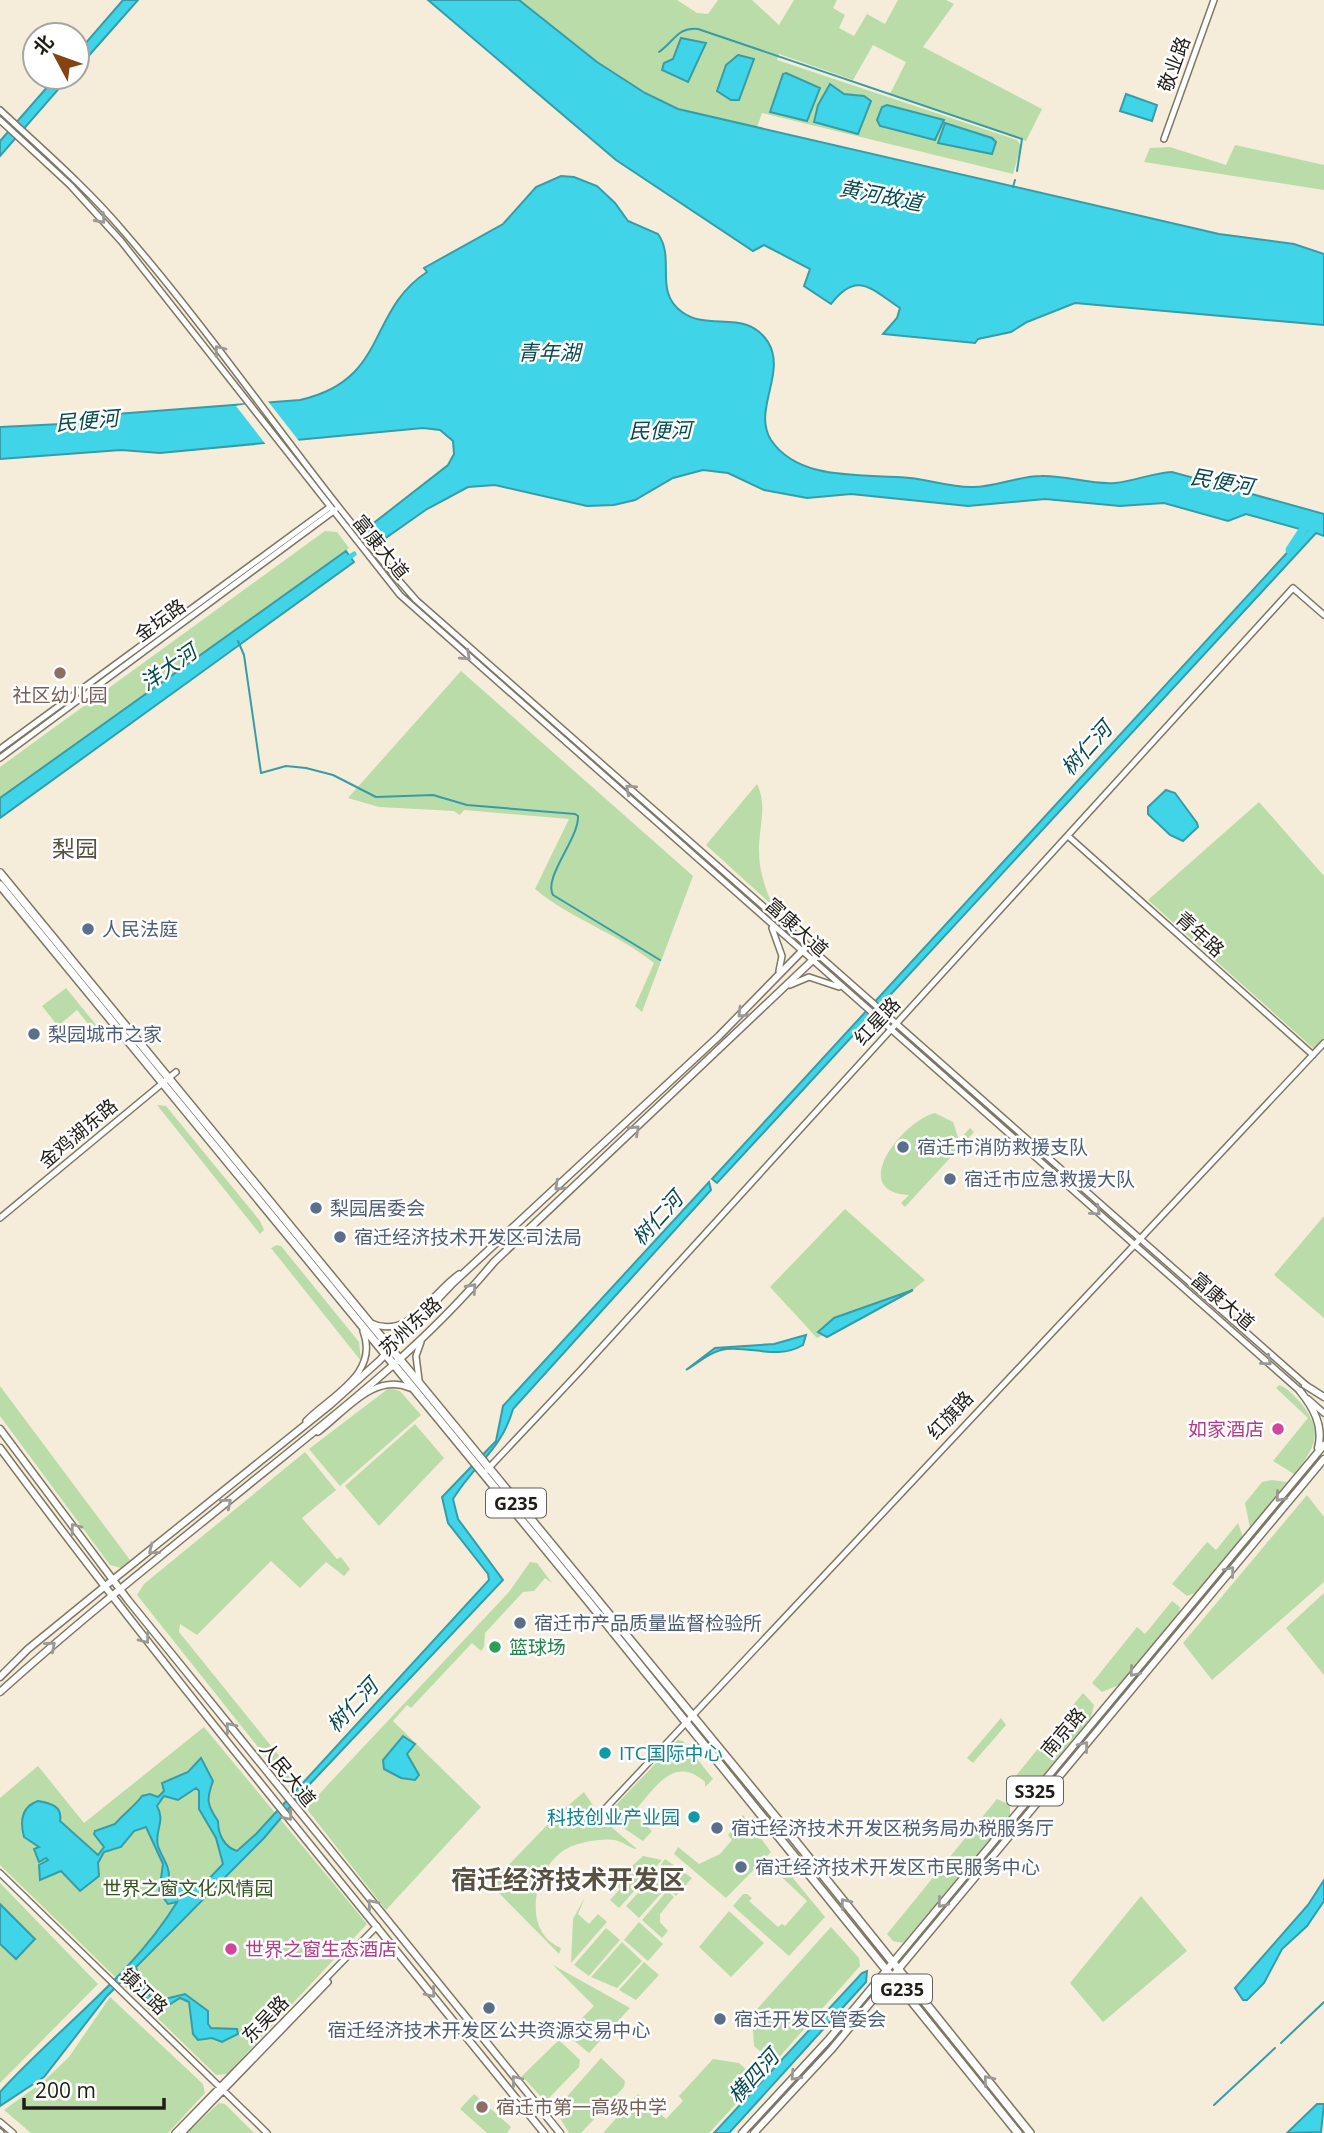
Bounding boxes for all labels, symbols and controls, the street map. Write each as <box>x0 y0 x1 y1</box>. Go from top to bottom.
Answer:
north arrow <box>21 21 91 91</box>
text: 北 <box>27 29 59 61</box>
street label: 敬业路 <box>1152 33 1196 95</box>
water label: 黄河故道 <box>837 173 928 217</box>
one-way arrow <box>93 211 105 224</box>
water label: 青年湖 <box>518 338 583 366</box>
one-way arrow <box>214 346 227 358</box>
water label: 民便河 <box>54 403 124 437</box>
water label: 民便河 <box>628 415 696 445</box>
water label: 民便河 <box>1189 462 1259 501</box>
street label: 富康大道 <box>347 509 415 585</box>
street label: 金坛路 <box>129 593 191 647</box>
water label: 洋大河 <box>134 635 205 697</box>
one-way arrow <box>458 648 471 660</box>
marker: 社区幼儿园 <box>52 665 68 681</box>
place label: 社区幼儿园 <box>12 682 108 708</box>
water label: 树仁河 <box>1055 712 1120 781</box>
one-way arrow <box>625 785 638 798</box>
district label: 梨园 <box>52 832 98 864</box>
street label: 富康大道 <box>760 892 834 962</box>
street label: 青年路 <box>1170 905 1230 963</box>
place label: 人民法庭 <box>102 916 178 942</box>
marker: 人民法庭 <box>80 921 96 937</box>
street label: 红星路 <box>848 991 906 1051</box>
one-way arrow <box>737 1005 750 1018</box>
place label: 梨园城市之家 <box>48 1021 162 1047</box>
marker: 梨园城市之家 <box>26 1026 42 1042</box>
street label: 金鸡湖东路 <box>33 1093 123 1173</box>
one-way arrow <box>627 1126 640 1139</box>
place label: 宿迁市消防救援支队 <box>917 1134 1088 1160</box>
marker: 宿迁市消防救援支队 <box>895 1139 911 1155</box>
place label: 宿迁市应急救援大队 <box>964 1166 1135 1192</box>
marker: 宿迁市应急救援大队 <box>942 1171 958 1187</box>
one-way arrow <box>554 1178 567 1190</box>
water label: 树仁河 <box>626 1182 691 1251</box>
place label: 梨园居委会 <box>330 1195 425 1221</box>
marker: 梨园居委会 <box>308 1200 324 1216</box>
one-way arrow <box>1088 1203 1101 1215</box>
place label: 宿迁经济技术开发区司法局 <box>354 1224 582 1250</box>
marker: 宿迁经济技术开发区司法局 <box>332 1229 348 1245</box>
street label: 富康大道 <box>1186 1266 1260 1336</box>
one-way arrow <box>463 1284 476 1297</box>
street label: 苏州东路 <box>373 1291 447 1361</box>
one-way arrow <box>1259 1353 1272 1365</box>
street label: 红旗路 <box>921 1385 979 1445</box>
place label: 如家酒店 <box>1188 1416 1264 1442</box>
marker: 如家酒店 <box>1270 1421 1286 1437</box>
road number: G235 <box>486 1488 546 1518</box>
one-way arrow <box>1276 1489 1288 1502</box>
one-way arrow <box>219 1499 232 1511</box>
one-way arrow <box>70 1523 83 1536</box>
one-way arrow <box>148 1541 160 1554</box>
one-way arrow <box>1222 1567 1234 1580</box>
place label: 宿迁市产品质量监督检验所 <box>534 1610 762 1636</box>
marker: 宿迁市产品质量监督检验所 <box>512 1615 528 1631</box>
one-way arrow <box>137 1632 150 1644</box>
place label: 篮球场 <box>509 1634 566 1660</box>
marker: 篮球场 <box>487 1639 503 1655</box>
one-way arrow <box>42 1642 55 1654</box>
one-way arrow <box>1130 1664 1143 1676</box>
water label: 树仁河 <box>320 1669 386 1738</box>
street label: 南京路 <box>1035 1702 1091 1762</box>
one-way arrow <box>226 1722 238 1735</box>
street label: 人民大道 <box>254 1736 322 1812</box>
place label: ITC国际中心 <box>619 1740 723 1766</box>
one-way arrow <box>1076 1741 1089 1754</box>
marker: ITC国际中心 <box>597 1745 613 1761</box>
road number: S325 <box>1007 1776 1063 1806</box>
place label: 科技创业产业园 <box>547 1804 680 1830</box>
one-way arrow <box>280 1808 292 1821</box>
marker: 科技创业产业园 <box>686 1809 702 1825</box>
place label: 宿迁经济技术开发区税务局办税服务厅 <box>731 1815 1054 1841</box>
marker: 宿迁经济技术开发区税务局办税服务厅 <box>709 1820 725 1836</box>
place label: 宿迁经济技术开发区市民服务中心 <box>755 1854 1040 1880</box>
marker: 宿迁经济技术开发区市民服务中心 <box>733 1859 749 1875</box>
district label: 宿迁经济技术开发区 <box>451 1861 685 1897</box>
park label: 世界之窗文化风情园 <box>102 1875 274 1901</box>
one-way arrow <box>938 1896 951 1908</box>
one-way arrow <box>841 1898 853 1911</box>
one-way arrow <box>368 1899 381 1912</box>
place label: 世界之窗生态酒店 <box>245 1936 397 1962</box>
marker: 世界之窗生态酒店 <box>223 1941 239 1957</box>
street label: 镇江路 <box>114 1962 174 2020</box>
road number: G235 <box>872 1975 932 2004</box>
one-way arrow <box>423 1985 435 1998</box>
street label: 东吴路 <box>236 1989 294 2049</box>
marker: 宿迁经济技术开发区公共资源交易中心 <box>481 2000 497 2016</box>
place label: 宿迁开发区管委会 <box>734 2006 886 2032</box>
marker: 宿迁开发区管委会 <box>712 2011 728 2027</box>
place label: 宿迁经济技术开发区公共资源交易中心 <box>327 2017 651 2043</box>
water label: 横四河 <box>722 2040 787 2109</box>
scale bar <box>24 2066 164 2110</box>
one-way arrow <box>790 2068 803 2081</box>
one-way arrow <box>983 2075 996 2087</box>
text: 200 m <box>35 2076 96 2104</box>
one-way arrow <box>512 2076 525 2088</box>
place label: 宿迁市第一高级中学 <box>496 2094 667 2120</box>
marker: 宿迁市第一高级中学 <box>474 2099 490 2115</box>

